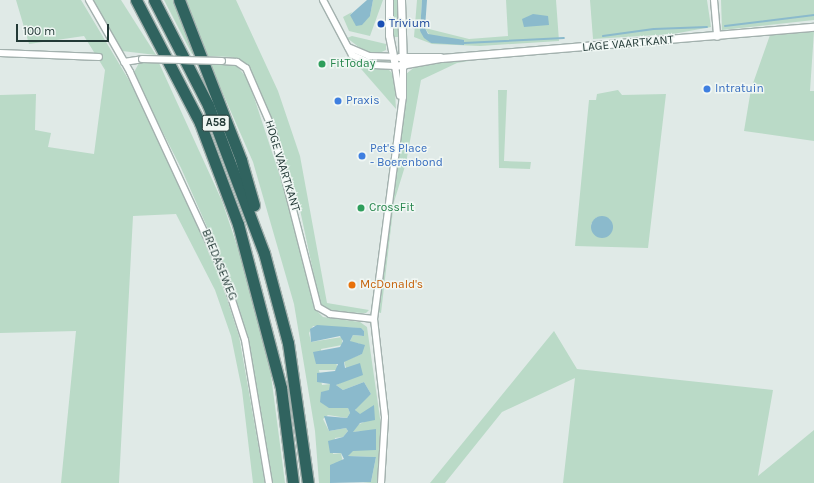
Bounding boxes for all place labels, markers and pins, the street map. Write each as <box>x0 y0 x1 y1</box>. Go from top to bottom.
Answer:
place label: Trivium <box>389 17 430 31</box>
marker: Trivium <box>376 19 386 29</box>
place label: FitToday <box>330 57 375 71</box>
marker: FitToday <box>317 59 327 69</box>
place label: Intratuin <box>715 82 764 96</box>
marker: Intratuin <box>702 84 712 94</box>
place label: Praxis <box>346 94 380 108</box>
marker: Praxis <box>333 96 343 106</box>
place label: Pet's Place - Boerenbond <box>370 142 443 170</box>
marker: Pet's Place - Boerenbond <box>357 151 367 161</box>
place label: CrossFit <box>369 201 414 215</box>
marker: CrossFit <box>356 203 366 213</box>
place label: McDonald's <box>360 278 423 292</box>
marker: McDonald's <box>347 280 357 290</box>

